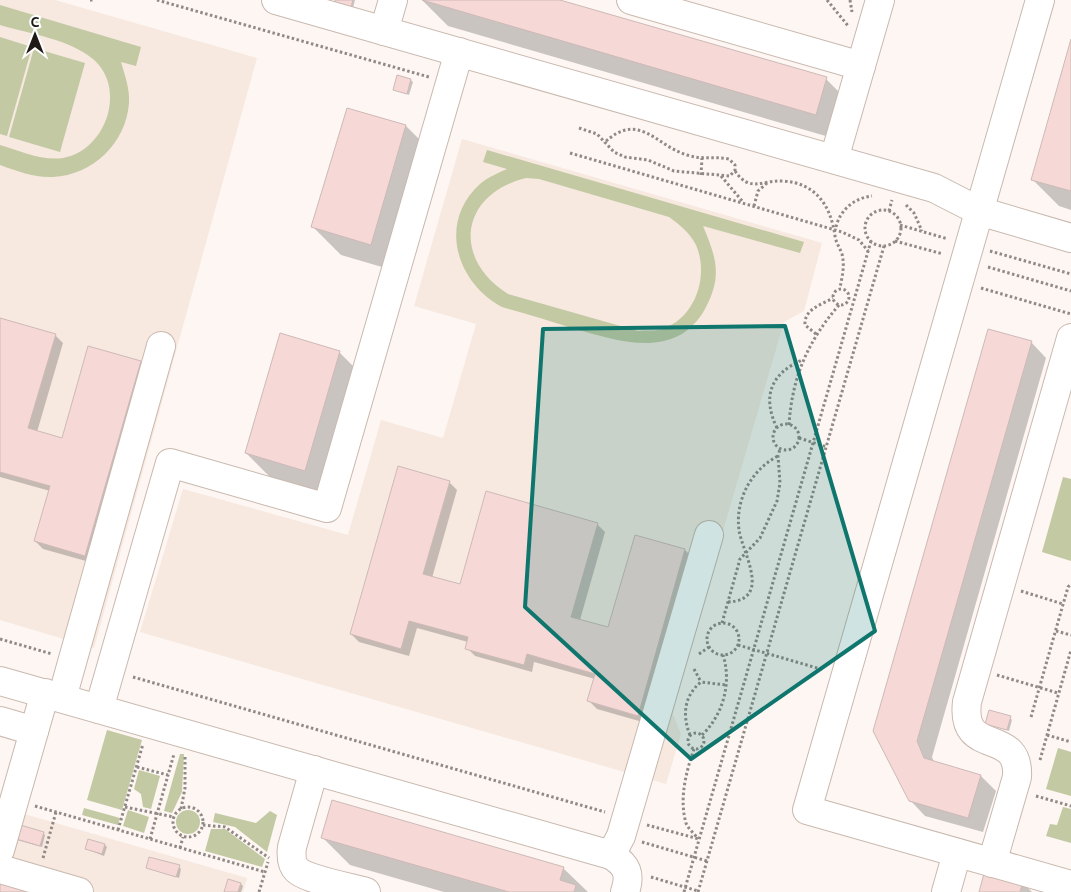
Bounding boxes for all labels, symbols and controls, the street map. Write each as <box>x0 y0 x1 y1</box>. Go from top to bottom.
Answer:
north arrow <box>10 10 60 60</box>
text: С <box>31 14 40 30</box>

